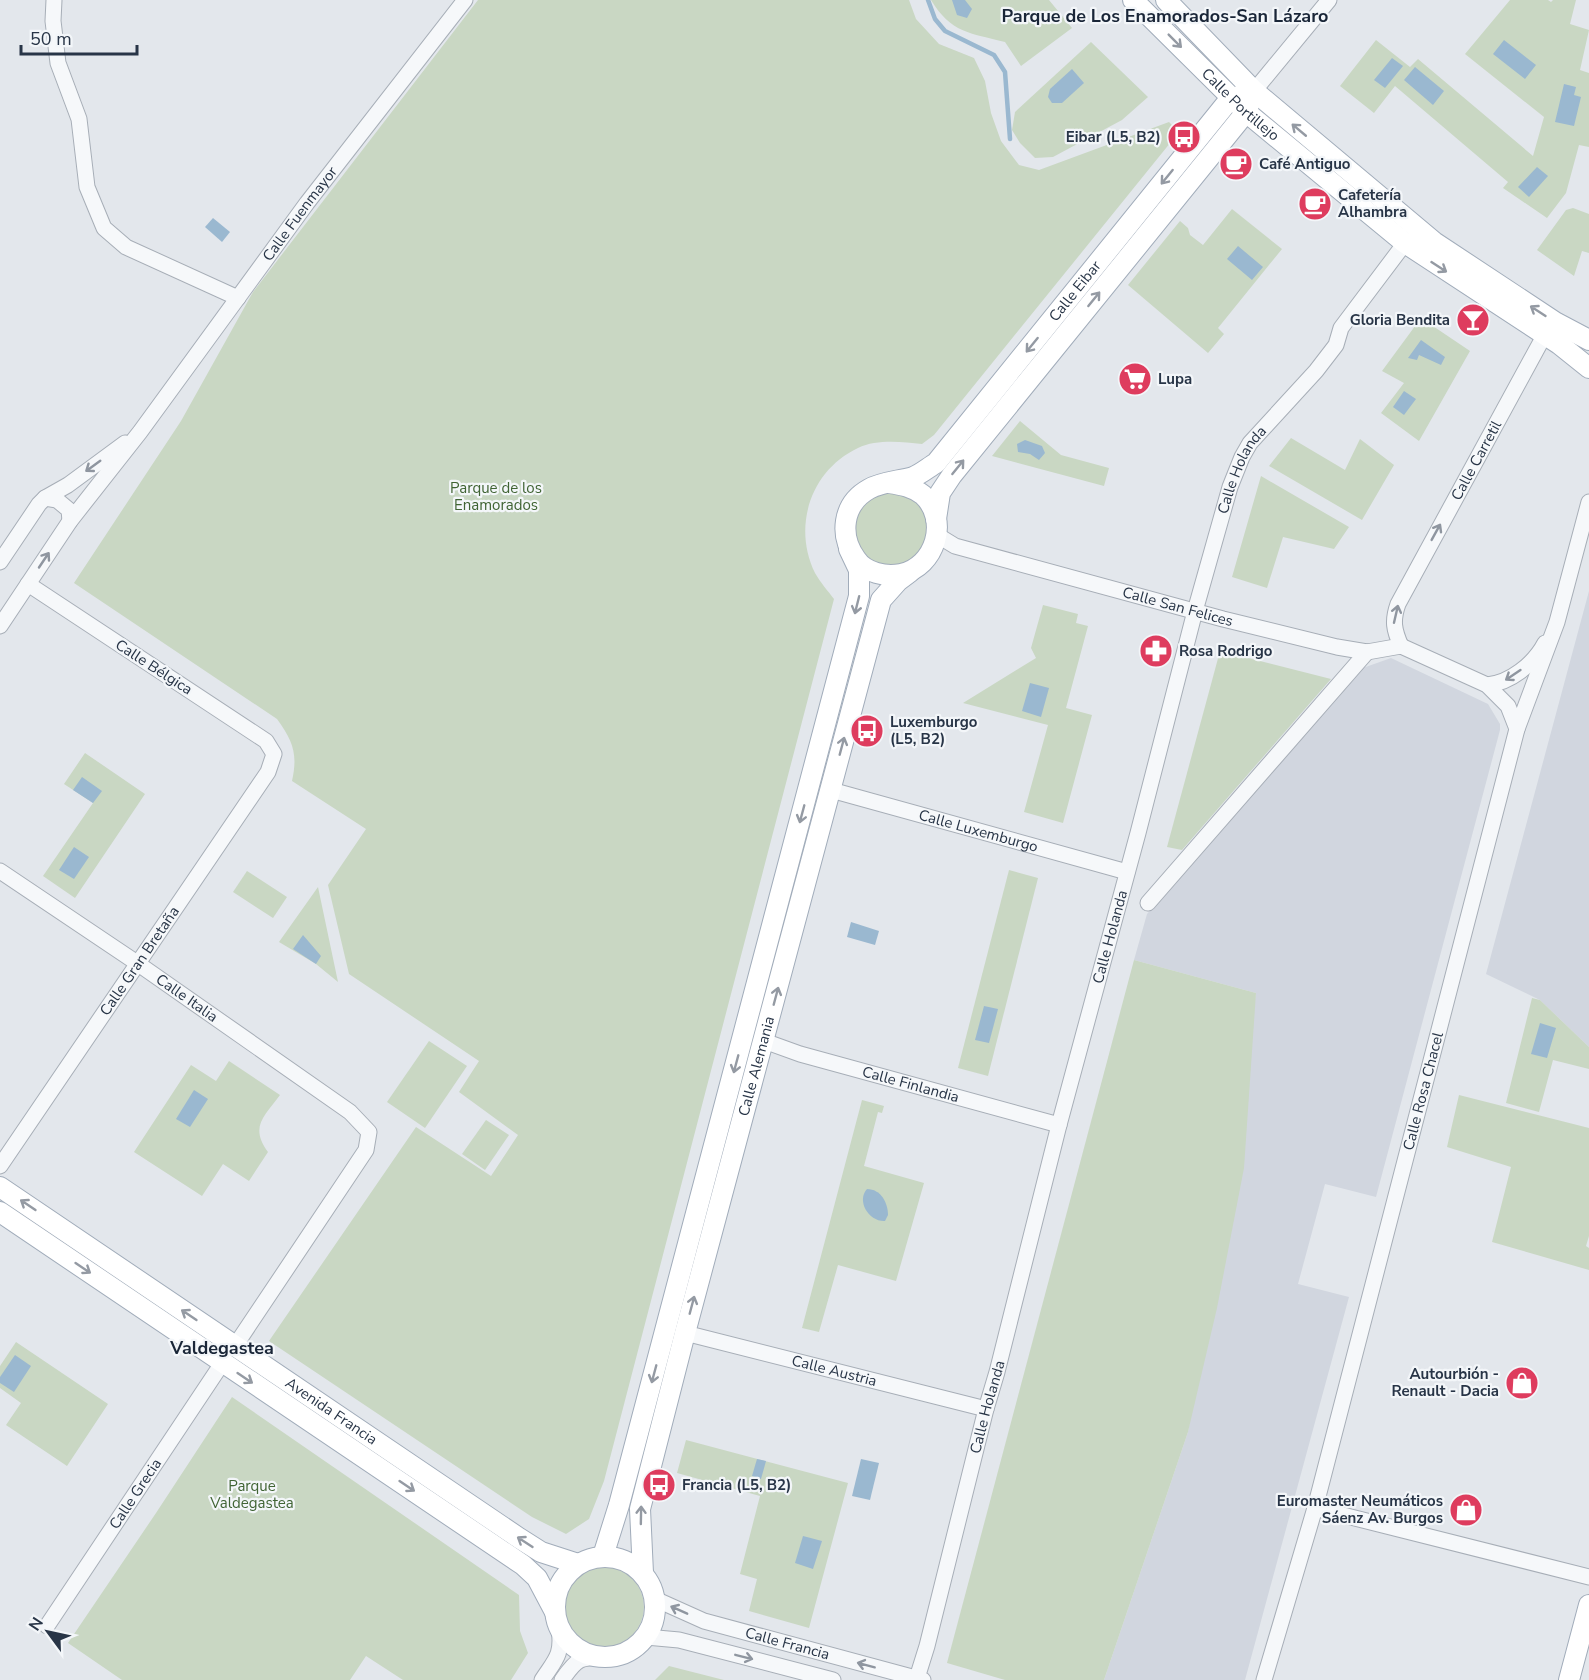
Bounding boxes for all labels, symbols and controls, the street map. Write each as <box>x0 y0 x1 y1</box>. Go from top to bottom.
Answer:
district label: Parque de Los Enamorados-San Lázaro <box>1002 4 1329 28</box>
scale bar <box>21 18 136 56</box>
text: 50 m <box>30 27 72 51</box>
one-way arrow <box>1167 34 1182 49</box>
street label: Calle Portillejo <box>1197 64 1284 145</box>
bus stop icon: Eibar (L5, B2) <box>1166 119 1202 155</box>
one-way arrow <box>1291 124 1307 137</box>
place label: Eibar (L5, B2) <box>1066 127 1161 147</box>
cafe icon: Café Antiguo <box>1218 146 1254 182</box>
place label: Café Antiguo <box>1259 154 1351 174</box>
street label: Calle Fuenmayor <box>258 162 342 265</box>
one-way arrow <box>1161 169 1174 185</box>
place label: Cafetería Alhambra <box>1338 185 1407 222</box>
cafe icon: Cafetería Alhambra <box>1297 186 1333 222</box>
street label: Calle Eibar <box>1044 256 1106 326</box>
one-way arrow <box>1430 261 1446 273</box>
one-way arrow <box>1088 291 1101 307</box>
bar icon: Gloria Bendita <box>1455 302 1491 338</box>
one-way arrow <box>1531 305 1547 317</box>
place label: Gloria Bendita <box>1350 310 1450 330</box>
one-way arrow <box>1025 337 1038 353</box>
supermarket icon: Lupa <box>1117 361 1153 397</box>
place label: Lupa <box>1158 369 1192 389</box>
street label: Calle Carretil <box>1446 416 1506 504</box>
street label: Calle Holanda <box>1213 422 1271 516</box>
one-way arrow <box>952 459 965 475</box>
one-way arrow <box>86 460 102 473</box>
park label: Parque de los Enamorados <box>450 478 542 515</box>
one-way arrow <box>1430 524 1442 541</box>
one-way arrow <box>38 552 50 569</box>
street label: Calle San Felices <box>1120 582 1235 631</box>
one-way arrow <box>850 595 862 614</box>
one-way arrow <box>1391 605 1402 624</box>
pharmacy icon: Rosa Rodrigo <box>1138 633 1174 669</box>
street label: Calle Bélgica <box>112 635 196 699</box>
place label: Rosa Rodrigo <box>1179 641 1273 661</box>
one-way arrow <box>1505 669 1521 681</box>
place label: Luxemburgo (L5, B2) <box>890 712 978 749</box>
bus stop icon: Luxemburgo (L5, B2) <box>849 713 885 749</box>
one-way arrow <box>837 737 849 756</box>
one-way arrow <box>795 804 807 823</box>
street label: Calle Luxemburgo <box>916 805 1040 857</box>
street label: Calle Holanda <box>1088 888 1132 986</box>
street label: Calle Gran Bretaña <box>95 902 184 1020</box>
street label: Calle Italia <box>152 969 222 1027</box>
one-way arrow <box>771 986 782 1005</box>
street label: Calle Alemania <box>733 1014 779 1118</box>
street label: Calle Rosa Chacel <box>1398 1029 1448 1153</box>
one-way arrow <box>729 1054 741 1073</box>
street label: Calle Finlandia <box>860 1061 961 1107</box>
one-way arrow <box>20 1199 36 1211</box>
one-way arrow <box>75 1262 92 1275</box>
one-way arrow <box>687 1296 698 1315</box>
one-way arrow <box>182 1309 198 1321</box>
district label: Valdegastea <box>169 1336 274 1360</box>
street label: Calle Austria <box>790 1350 879 1391</box>
street label: Calle Holanda <box>965 1358 1010 1456</box>
one-way arrow <box>648 1364 659 1383</box>
place label: Autourbión - Renault - Dacia <box>1391 1364 1499 1401</box>
shop icon: Autourbión - Renault - Dacia <box>1504 1365 1540 1401</box>
one-way arrow <box>236 1372 253 1384</box>
street label: Avenida Francia <box>281 1373 381 1449</box>
street label: Calle Grecia <box>104 1454 166 1533</box>
bus stop icon: Francia (L5, B2) <box>641 1467 677 1503</box>
place label: Francia (L5, B2) <box>682 1475 792 1495</box>
park label: Parque Valdegastea <box>209 1476 294 1513</box>
one-way arrow <box>398 1480 415 1493</box>
place label: Euromaster Neumáticos Sáenz Av. Burgos <box>1277 1491 1443 1528</box>
shop icon: Euromaster Neumáticos Sáenz Av. Burgos <box>1448 1492 1484 1528</box>
one-way arrow <box>636 1506 647 1525</box>
one-way arrow <box>516 1535 533 1548</box>
north arrow <box>18 1602 78 1662</box>
one-way arrow <box>671 1603 689 1615</box>
text: N <box>24 1613 49 1635</box>
street label: Calle Francia <box>743 1623 832 1664</box>
one-way arrow <box>734 1652 753 1663</box>
one-way arrow <box>857 1658 876 1670</box>

